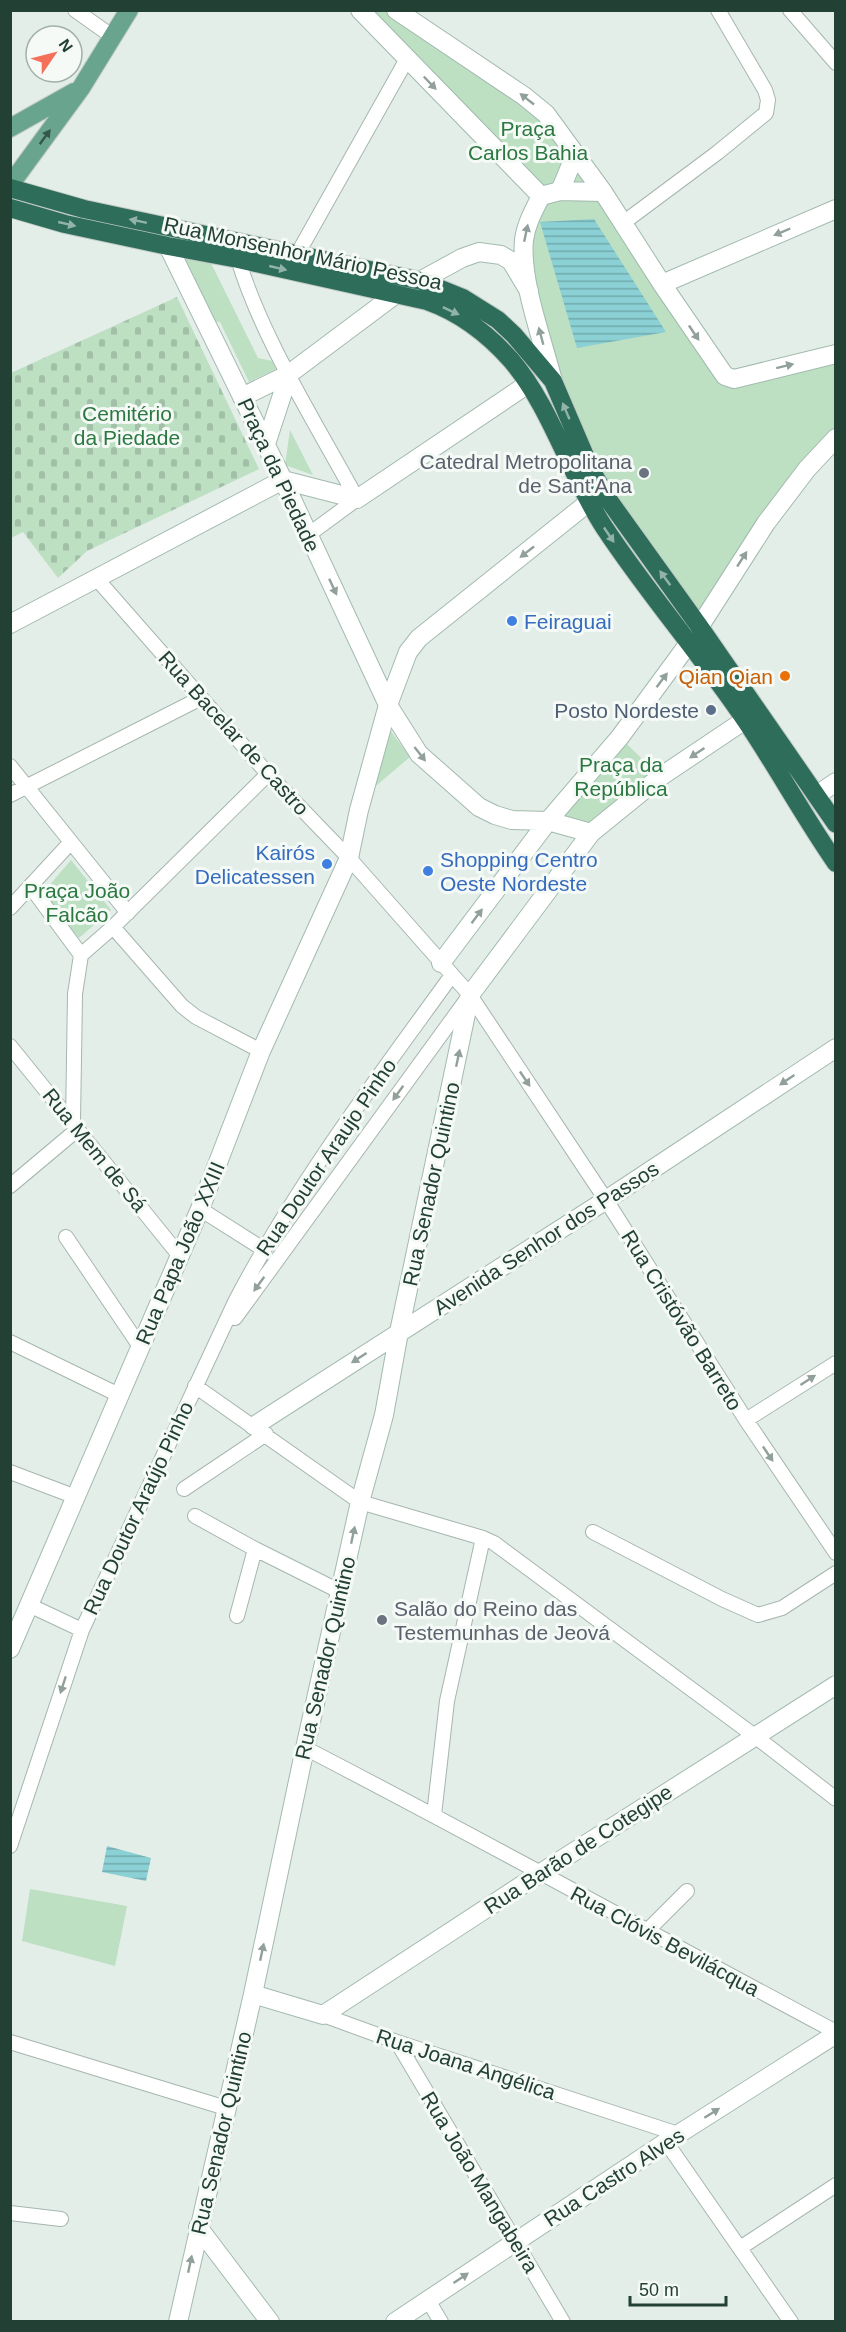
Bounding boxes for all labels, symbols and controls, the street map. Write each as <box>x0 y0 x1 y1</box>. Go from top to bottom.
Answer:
north arrow <box>24 24 84 84</box>
text: N <box>56 36 76 55</box>
one-way arrow <box>423 75 437 90</box>
one-way arrow <box>519 93 534 105</box>
park label: Praça Carlos Bahia <box>468 117 588 164</box>
one-way arrow <box>39 130 51 146</box>
street label: Rua Monsenhor Mário Pessoa <box>162 212 444 294</box>
one-way arrow <box>129 215 147 225</box>
one-way arrow <box>58 220 77 229</box>
one-way arrow <box>522 224 532 242</box>
one-way arrow <box>773 228 790 237</box>
one-way arrow <box>269 264 288 273</box>
one-way arrow <box>443 307 460 316</box>
one-way arrow <box>689 324 700 341</box>
one-way arrow <box>536 327 546 345</box>
one-way arrow <box>775 361 794 371</box>
street label: Praça da Piedade <box>233 394 325 556</box>
park label: Cemitério da Piedade <box>74 402 180 449</box>
one-way arrow <box>561 402 570 420</box>
place label: Catedral Metropolitana de Sant'Ana <box>420 450 632 497</box>
marker: Catedral Metropolitana de Sant'Ana <box>637 466 651 480</box>
one-way arrow <box>603 527 614 543</box>
one-way arrow <box>519 545 534 557</box>
one-way arrow <box>737 551 748 567</box>
one-way arrow <box>659 571 671 587</box>
one-way arrow <box>328 579 337 596</box>
place label: Feiraguai <box>524 610 612 633</box>
marker: Feiraguai <box>505 614 519 628</box>
street label: Rua Bacelar de Castro <box>154 646 314 820</box>
place label: Qian Qian <box>678 665 773 688</box>
marker: Qian Qian <box>778 669 792 683</box>
one-way arrow <box>656 673 668 689</box>
place label: Posto Nordeste <box>554 699 699 722</box>
marker: Posto Nordeste <box>704 703 718 717</box>
one-way arrow <box>414 745 426 761</box>
one-way arrow <box>689 747 705 759</box>
park label: Praça da República <box>574 753 668 800</box>
place label: Kairós Delicatessen <box>195 841 315 888</box>
place label: Shopping Centro Oeste Nordeste <box>440 848 598 895</box>
marker: Kairós Delicatessen <box>320 857 334 871</box>
marker: Shopping Centro Oeste Nordeste <box>421 864 435 878</box>
park label: Praça João Falcão <box>24 879 130 926</box>
one-way arrow <box>470 908 483 924</box>
one-way arrow <box>454 1048 463 1067</box>
street label: Rua Doutor Araujo Pinho <box>252 1054 400 1260</box>
one-way arrow <box>519 1071 530 1087</box>
one-way arrow <box>779 1074 795 1085</box>
street label: Rua Senador Quintino <box>398 1080 464 1288</box>
street label: Rua Mem de Sá <box>38 1084 152 1216</box>
one-way arrow <box>393 1085 405 1100</box>
street label: Avenida Senhor dos Passos <box>429 1157 663 1319</box>
street label: Rua Papa João XXIII <box>131 1158 229 1348</box>
street label: Rua Cristóvão Barreto <box>617 1226 747 1414</box>
one-way arrow <box>253 1276 265 1292</box>
one-way arrow <box>351 1352 367 1363</box>
one-way arrow <box>800 1375 816 1386</box>
street label: Rua Doutor Araújo Pinho <box>78 1398 198 1618</box>
one-way arrow <box>762 1445 774 1461</box>
one-way arrow <box>349 1526 358 1545</box>
street label: Rua Senador Quintino <box>290 1554 360 1762</box>
place label: Salão do Reino das Testemunhas de Jeová <box>394 1597 610 1644</box>
marker: Salão do Reino das Testemunhas de Jeová <box>375 1613 389 1627</box>
one-way arrow <box>58 1676 68 1694</box>
street label: Rua Barão de Cotegipe <box>480 1780 676 1918</box>
street label: Rua Clóvis Bevilácqua <box>567 1882 763 2001</box>
one-way arrow <box>258 1942 267 1961</box>
street label: Rua Joana Angélica <box>374 2024 559 2104</box>
street label: Rua Senador Quintino <box>186 2029 256 2237</box>
street label: Rua João Mangabeira <box>417 2088 543 2277</box>
one-way arrow <box>704 2108 720 2119</box>
street label: Rua Castro Alves <box>540 2123 688 2231</box>
one-way arrow <box>186 2255 195 2274</box>
scale bar <box>630 2269 726 2307</box>
one-way arrow <box>453 2272 469 2284</box>
text: 50 m <box>639 2280 679 2300</box>

